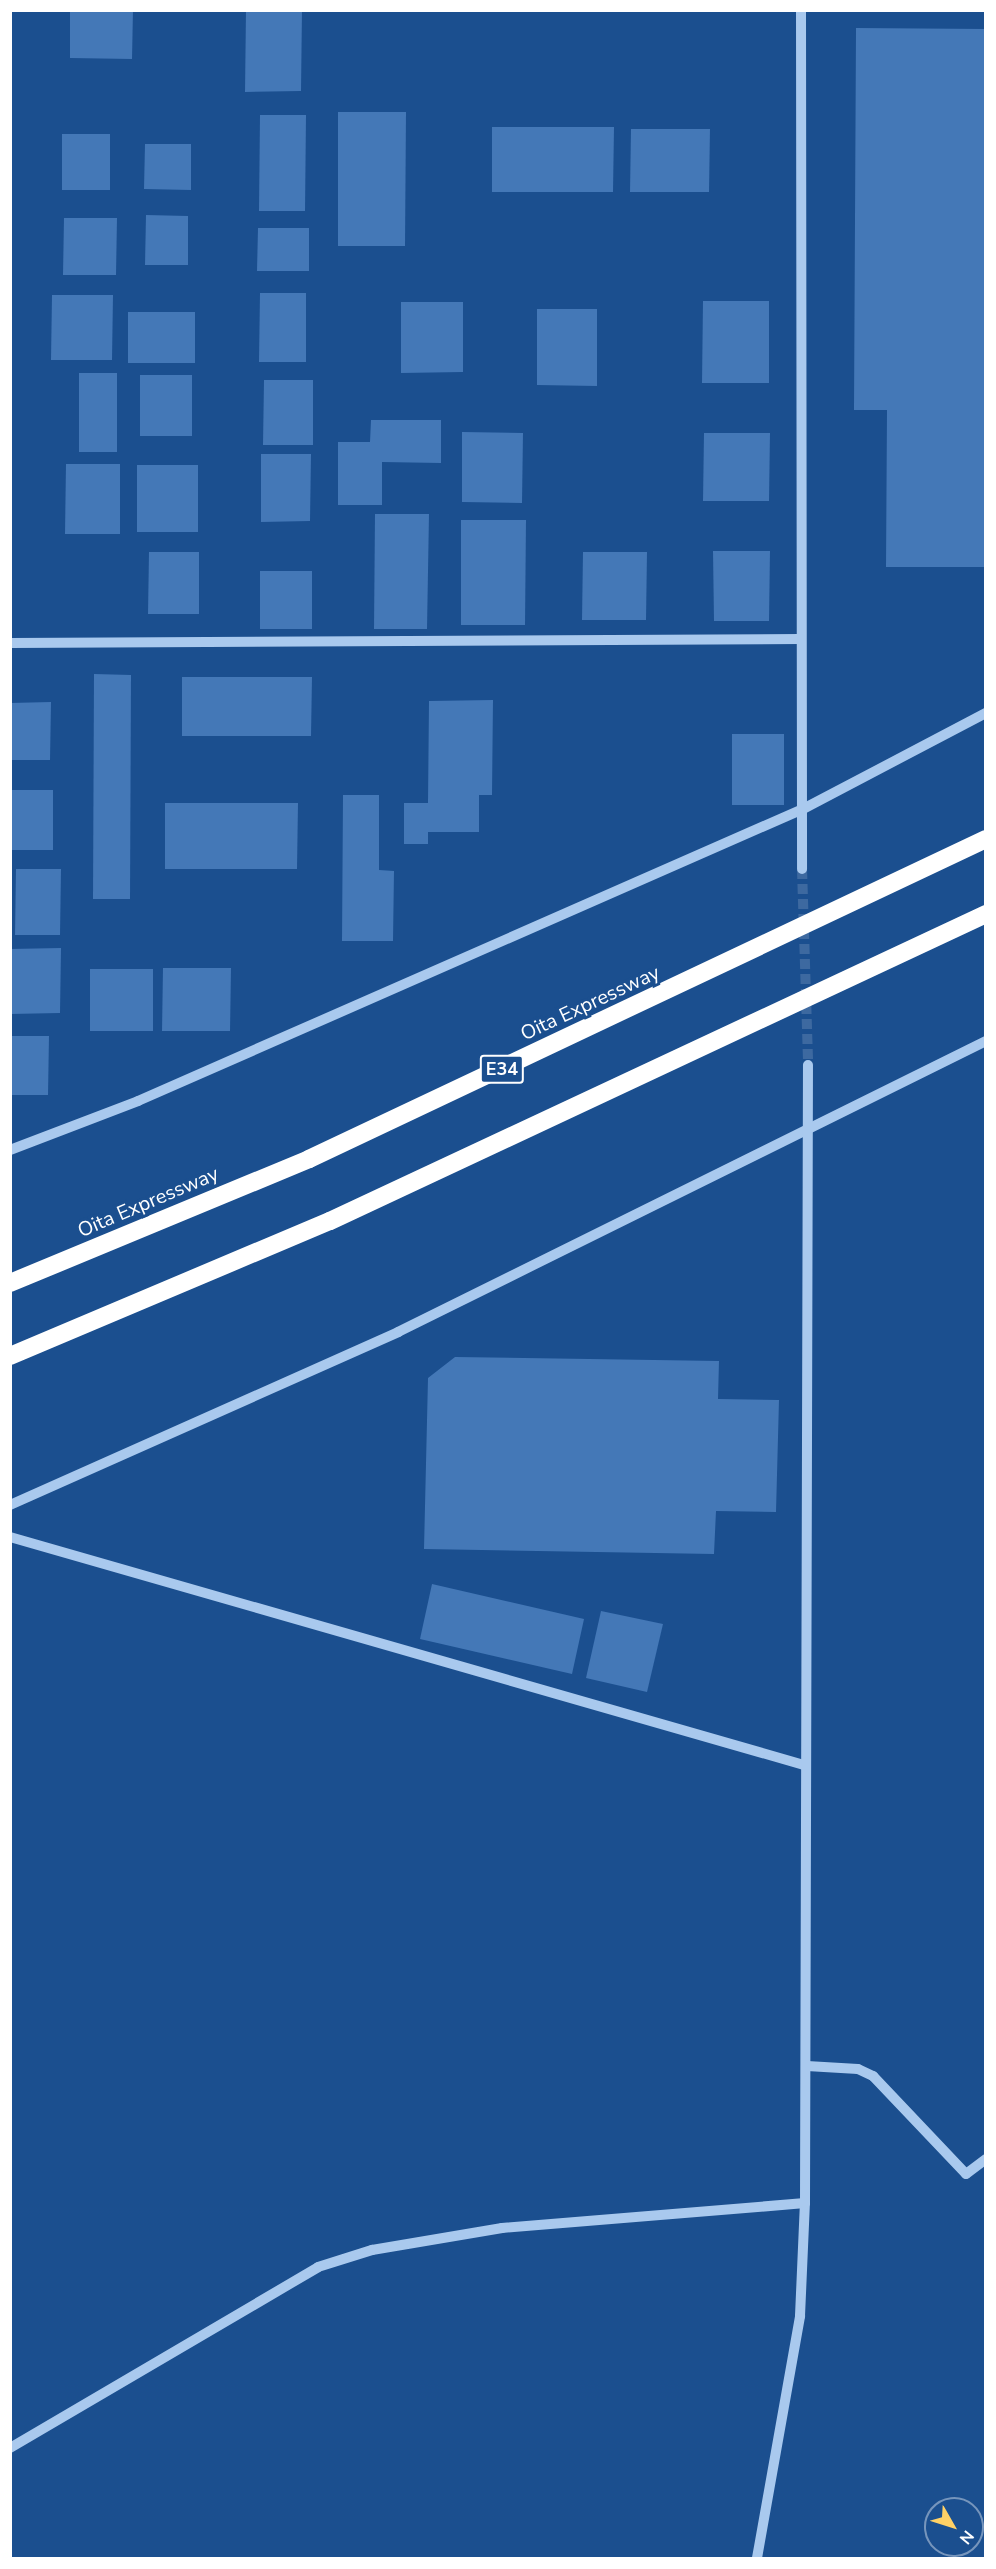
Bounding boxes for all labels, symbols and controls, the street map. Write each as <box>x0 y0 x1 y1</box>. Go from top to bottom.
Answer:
street label: Oita Expressway <box>517 960 663 1046</box>
road number: E34 <box>480 1054 524 1084</box>
street label: Oita Expressway <box>74 1162 222 1242</box>
north arrow <box>924 2497 984 2557</box>
text: N <box>954 2525 979 2549</box>

